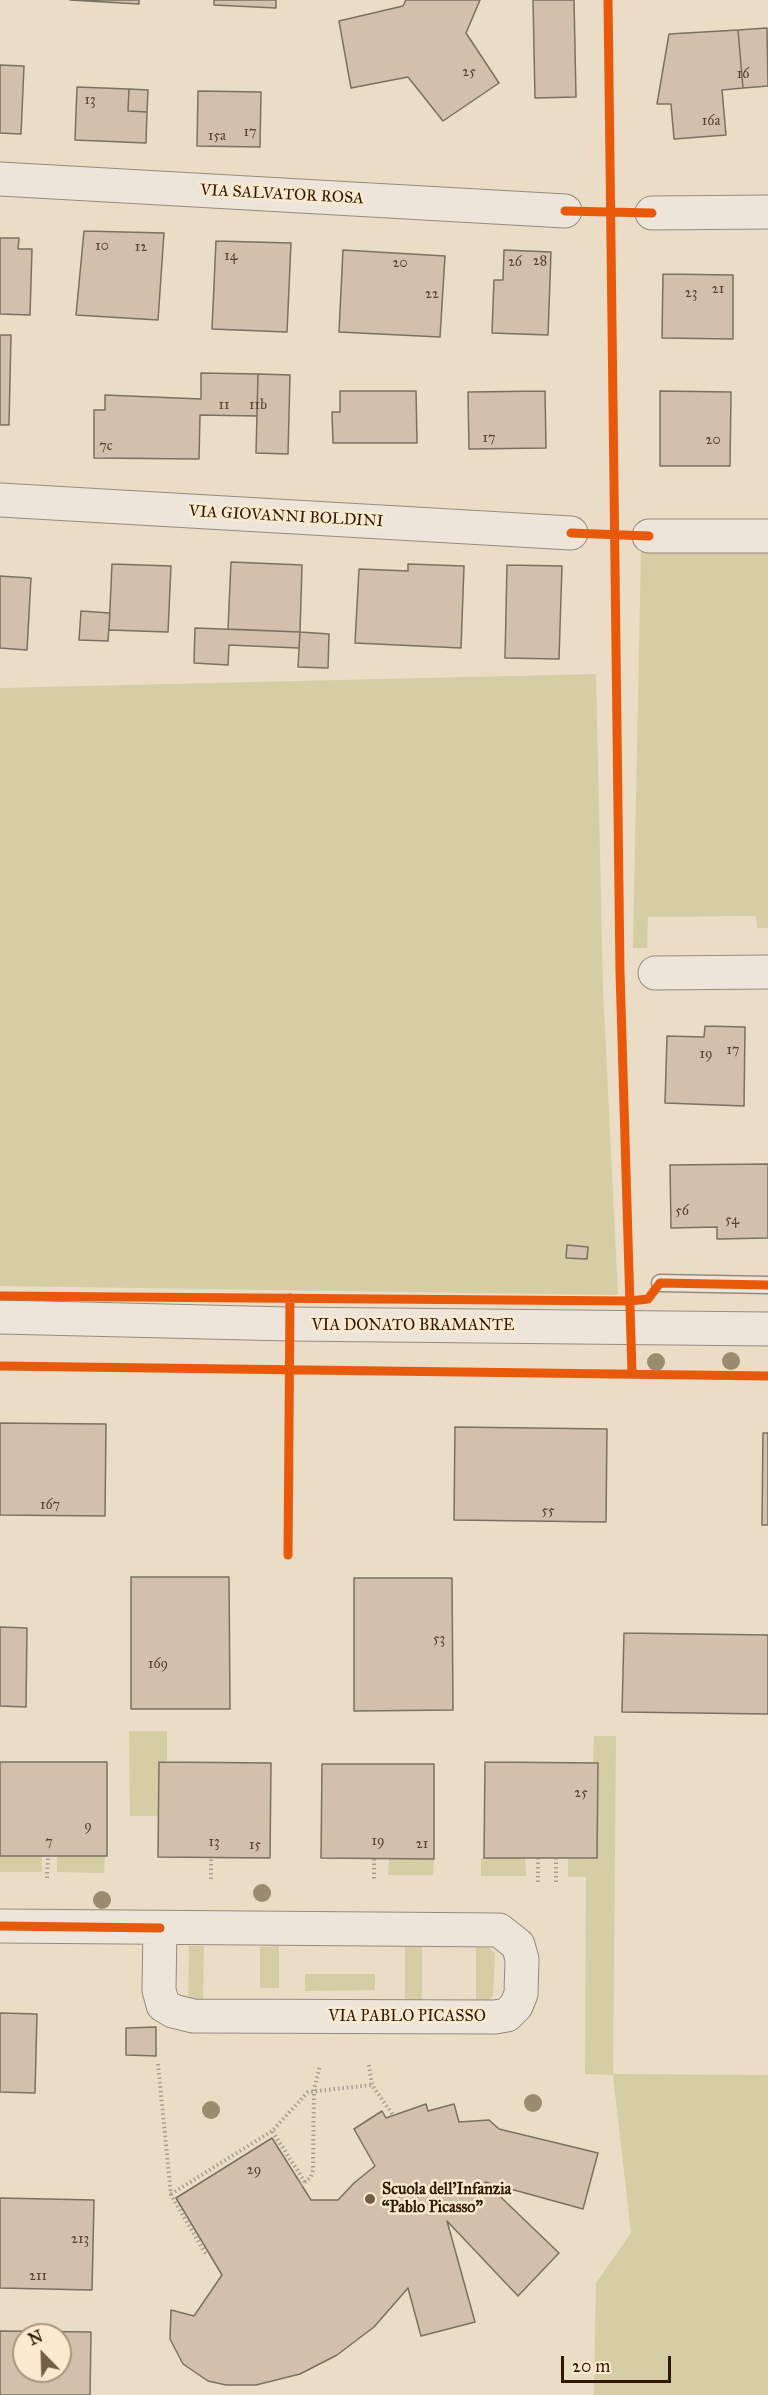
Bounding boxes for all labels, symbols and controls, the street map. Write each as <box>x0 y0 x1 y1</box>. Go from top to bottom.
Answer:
house number: 25 <box>462 65 476 81</box>
house number: 16 <box>737 67 749 83</box>
house number: 13 <box>84 93 96 109</box>
house number: 16a <box>702 114 720 130</box>
house number: 17 <box>243 125 257 141</box>
house number: 15a <box>208 129 226 145</box>
street label: VIA SALVATOR ROSA <box>200 181 364 209</box>
house number: 10 <box>95 239 109 255</box>
house number: 12 <box>135 240 147 256</box>
house number: 14 <box>224 249 238 265</box>
house number: 28 <box>533 254 547 270</box>
house number: 26 <box>508 255 522 271</box>
house number: 20 <box>392 256 408 272</box>
house number: 21 <box>712 282 724 298</box>
house number: 23 <box>685 286 697 302</box>
house number: 22 <box>425 287 439 303</box>
house number: 11 <box>218 398 230 414</box>
house number: 11b <box>249 398 267 414</box>
house number: 17 <box>482 431 496 447</box>
house number: 20 <box>705 433 721 449</box>
house number: 7c <box>99 439 113 455</box>
street label: VIA GIOVANNI BOLDINI <box>188 502 384 532</box>
house number: 17 <box>726 1043 740 1059</box>
house number: 19 <box>700 1047 712 1063</box>
house number: 56 <box>675 1204 689 1220</box>
house number: 54 <box>725 1213 739 1229</box>
street label: VIA DONATO BRAMANTE <box>311 1316 515 1336</box>
house number: 167 <box>40 1498 60 1514</box>
house number: 55 <box>541 1504 555 1520</box>
house number: 53 <box>433 1632 445 1648</box>
house number: 169 <box>148 1657 168 1673</box>
house number: 25 <box>574 1786 588 1802</box>
house number: 9 <box>84 1819 92 1835</box>
house number: 19 <box>372 1834 384 1850</box>
house number: 7 <box>45 1835 53 1851</box>
house number: 13 <box>208 1835 220 1851</box>
house number: 21 <box>416 1837 428 1853</box>
house number: 15 <box>249 1838 261 1854</box>
street label: VIA PABLO PICASSO <box>328 2007 486 2027</box>
house number: 29 <box>247 2163 261 2179</box>
place label: Scuola dell’Infanzia “Pablo Picasso” <box>382 2180 511 2218</box>
marker: Scuola dell’Infanzia “Pablo Picasso” <box>363 2192 377 2206</box>
house number: 213 <box>71 2232 89 2248</box>
house number: 211 <box>29 2269 47 2285</box>
north arrow <box>12 2323 72 2383</box>
text: N <box>26 2326 46 2349</box>
scale bar <box>564 2344 674 2382</box>
text: 20 m <box>572 2355 610 2377</box>

